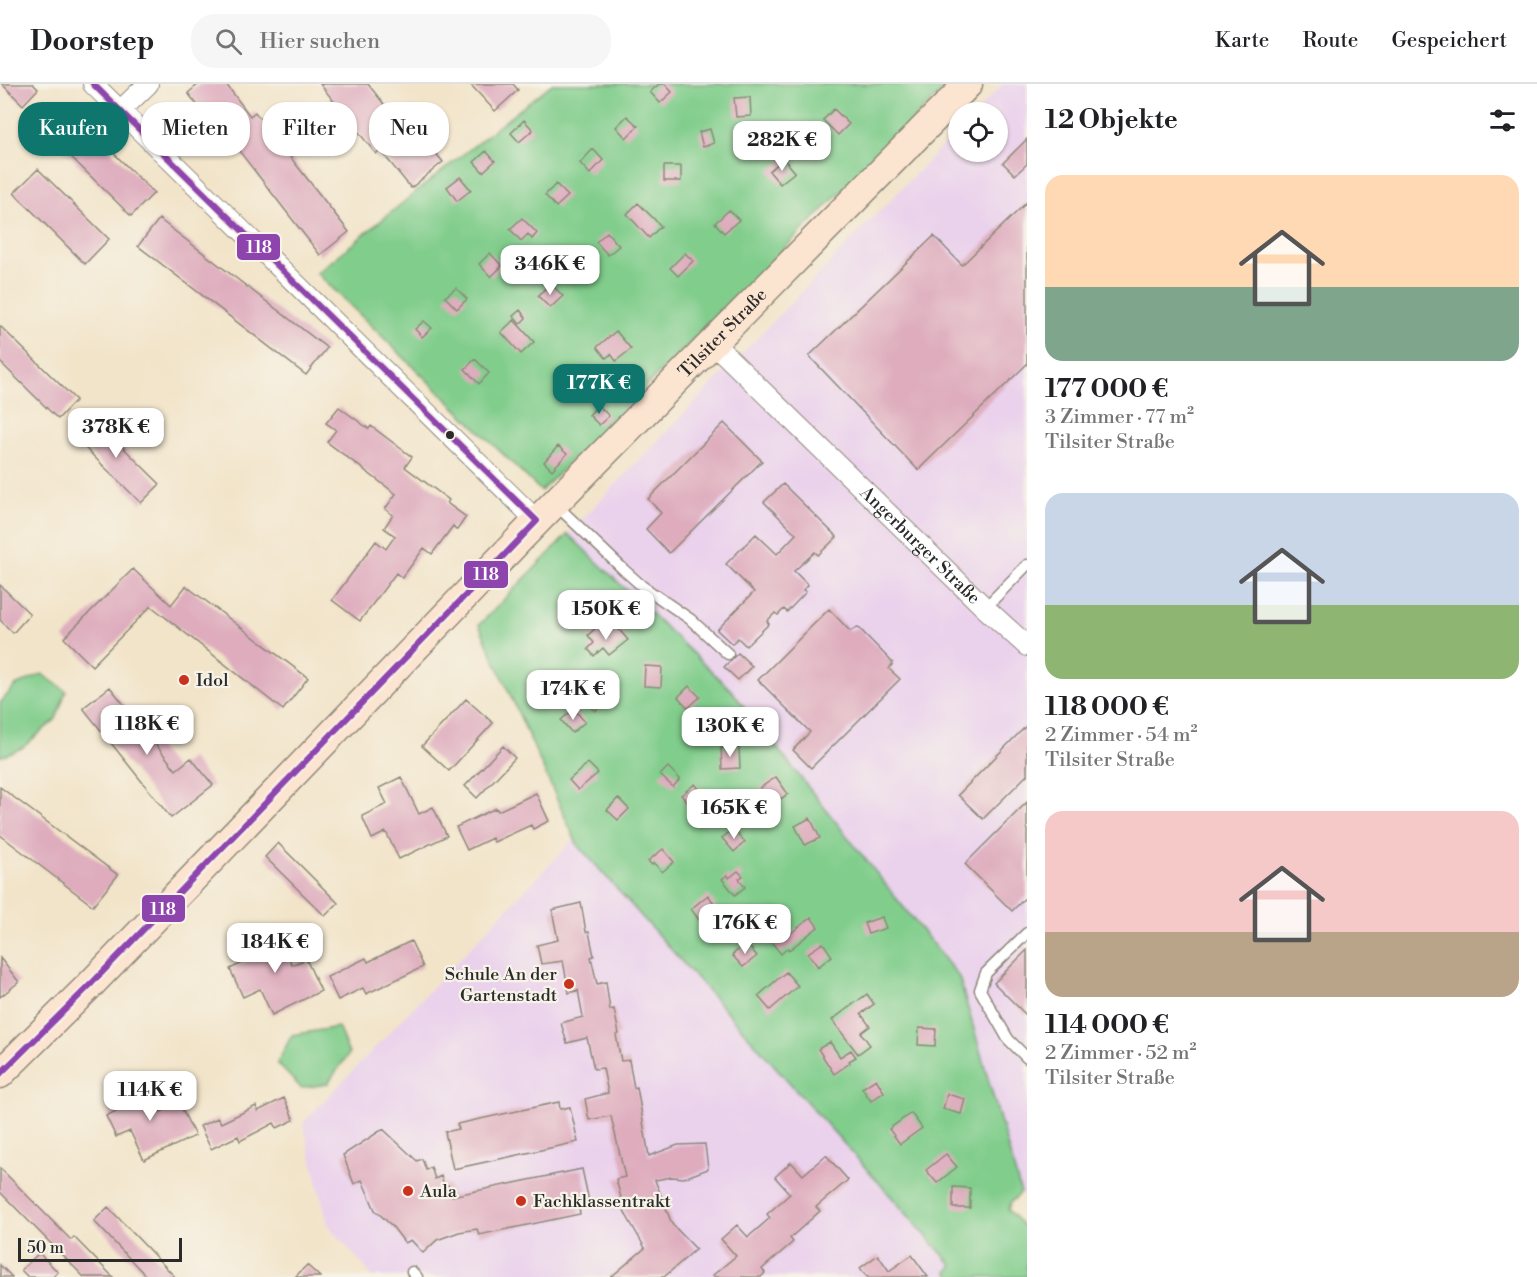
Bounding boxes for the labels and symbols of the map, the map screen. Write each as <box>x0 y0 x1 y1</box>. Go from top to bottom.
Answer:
pin: 282K € <box>733 121 831 172</box>
line badge: 118 <box>236 233 281 261</box>
text: 118 <box>246 238 272 258</box>
pin: 346K € <box>501 245 599 296</box>
street label: Tilsiter Straße <box>673 283 772 383</box>
pin: 177K € <box>550 364 648 415</box>
pin: 378K € <box>67 408 165 459</box>
unlabelled marker <box>444 429 456 441</box>
street label: Angerburger Straße <box>855 480 986 609</box>
line badge: 118 <box>463 560 509 589</box>
text: 118 <box>473 565 499 585</box>
pin: 150K € <box>557 590 655 641</box>
place label: Idol <box>196 669 229 692</box>
pin: 174K € <box>524 670 622 721</box>
marker: Idol <box>177 673 191 687</box>
pin: 118K € <box>98 705 196 756</box>
pin: 130K € <box>681 707 779 758</box>
pin: 165K € <box>685 789 783 840</box>
line badge: 118 <box>141 894 186 923</box>
text: 118 <box>150 900 176 920</box>
pin: 176K € <box>696 904 794 955</box>
pin: 184K € <box>226 923 324 974</box>
place label: Schule An der Gartenstadt <box>445 963 558 1007</box>
marker: Schule An der Gartenstadt <box>562 977 576 991</box>
pin: 114K € <box>101 1071 199 1122</box>
place label: Aula <box>419 1180 458 1203</box>
marker: Aula <box>401 1184 415 1198</box>
place label: Fachklassentrakt <box>533 1190 671 1213</box>
marker: Fachklassentrakt <box>514 1194 528 1208</box>
scale bar <box>18 1235 182 1262</box>

